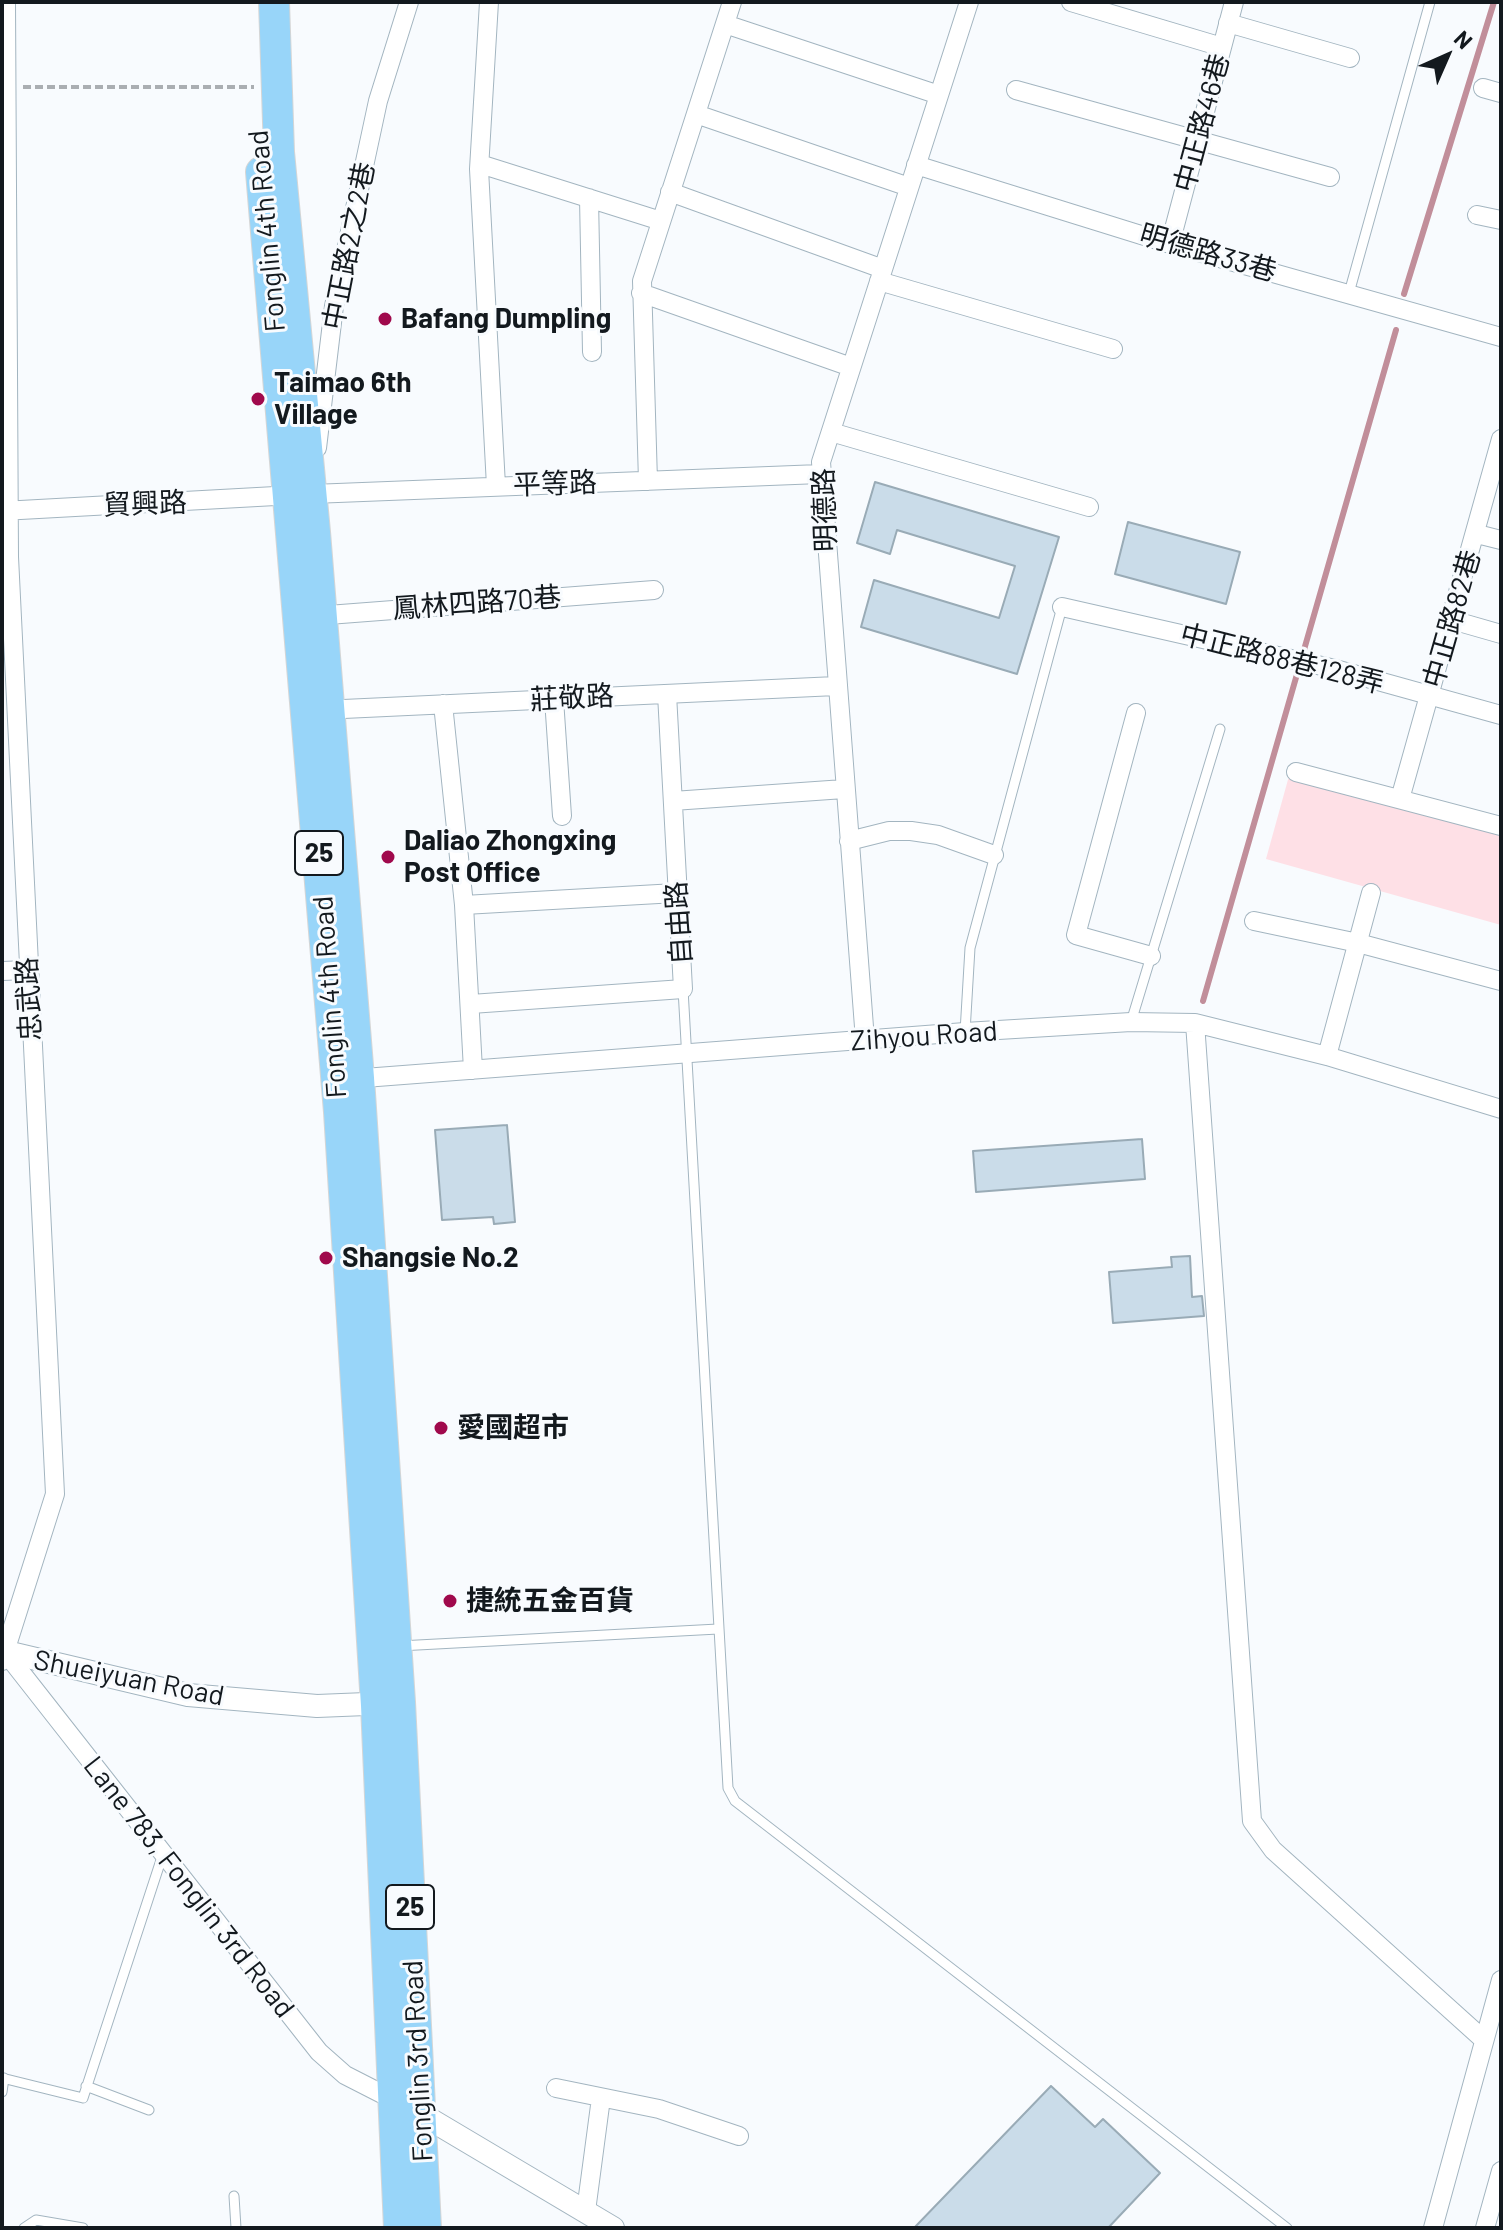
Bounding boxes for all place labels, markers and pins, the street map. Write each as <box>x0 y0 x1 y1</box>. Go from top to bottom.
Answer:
place label: Bafang Dumpling <box>401 302 611 336</box>
marker: Bafang Dumpling <box>376 310 394 328</box>
place label: Taimao 6th Village <box>274 366 412 432</box>
marker: Taimao 6th Village <box>249 390 267 408</box>
place label: Daliao Zhongxing Post Office <box>404 824 616 890</box>
marker: Daliao Zhongxing Post Office <box>379 848 397 866</box>
place label: Shangsie No.2 <box>342 1241 519 1275</box>
marker: Shangsie No.2 <box>317 1249 335 1267</box>
place label: 愛國超市 <box>457 1411 569 1445</box>
marker: 愛國超市 <box>432 1419 450 1437</box>
place label: 捷統五金百貨 <box>466 1584 634 1618</box>
marker: 捷統五金百貨 <box>441 1592 459 1610</box>

